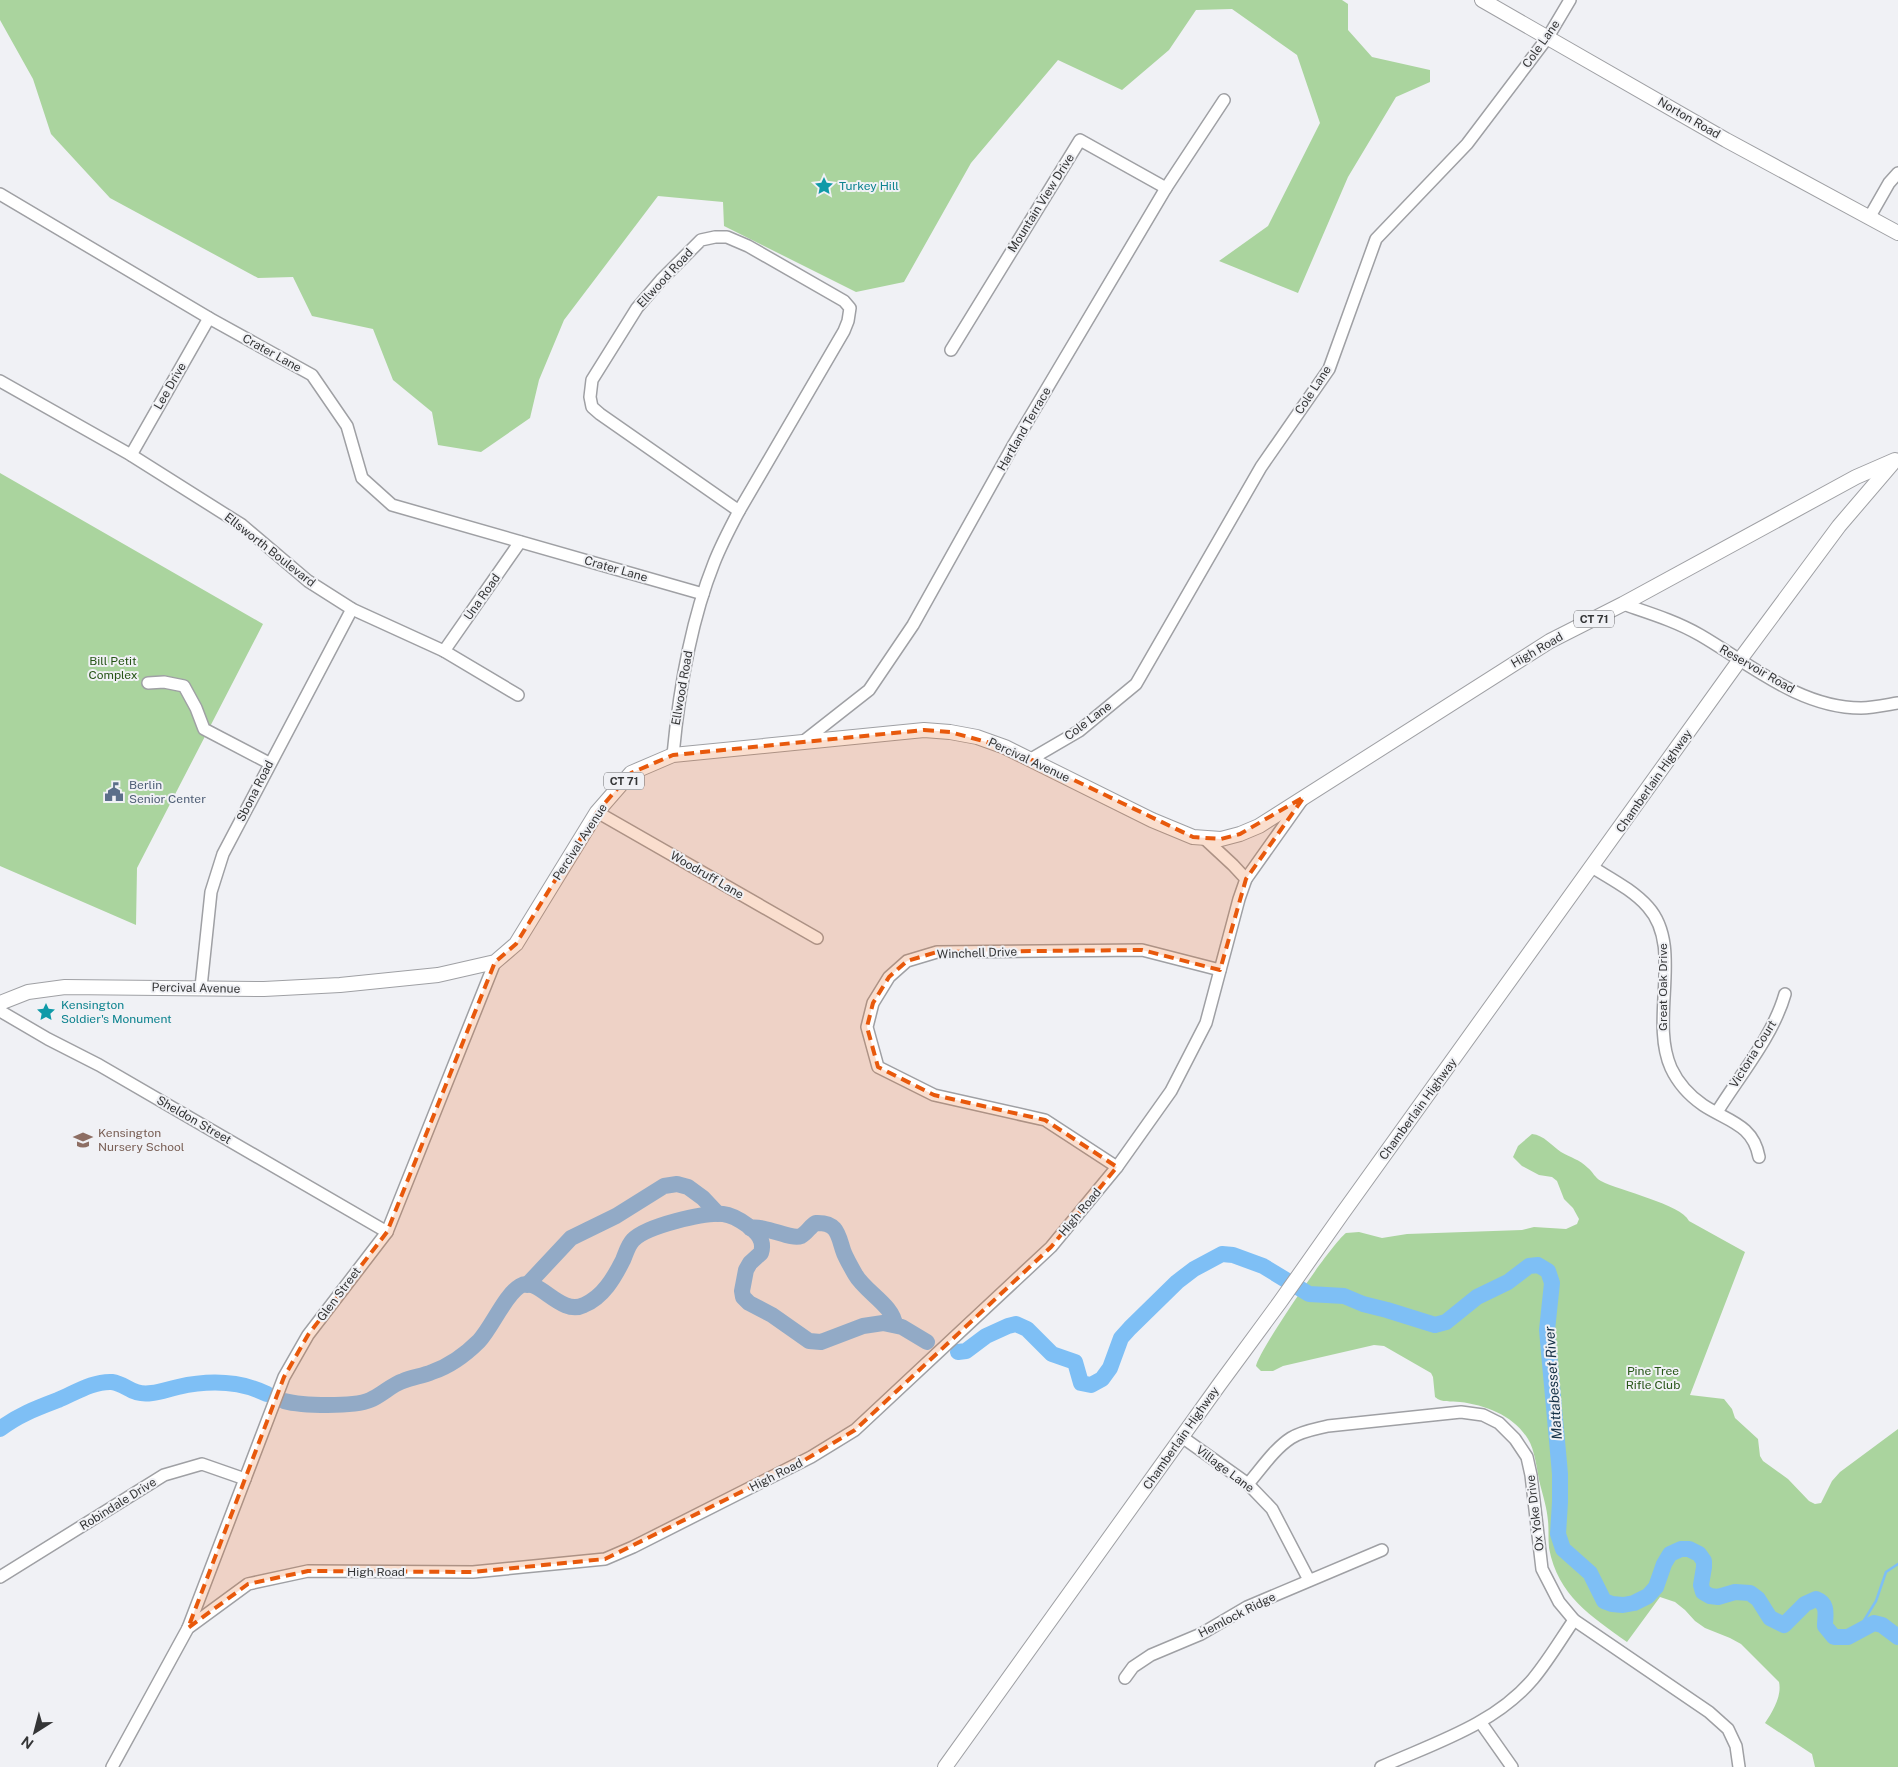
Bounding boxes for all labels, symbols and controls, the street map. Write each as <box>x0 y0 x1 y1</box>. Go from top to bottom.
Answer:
street label: Cole Lane <box>1519 17 1563 71</box>
street label: Norton Road <box>1655 94 1723 142</box>
street label: Mountain View Drive <box>1005 151 1077 255</box>
place icon: Turkey Hill <box>813 175 835 197</box>
place label: Turkey Hill <box>839 179 899 193</box>
street label: Ellwood Road <box>634 246 696 310</box>
street label: Crater Lane <box>240 331 304 375</box>
street label: Lee Drive <box>151 360 189 412</box>
street label: Cole Lane <box>1292 363 1334 417</box>
street label: Hartland Terrace <box>994 384 1054 473</box>
street label: Ellsworth Boulevard <box>222 510 318 590</box>
street label: Crater Lane <box>583 553 649 585</box>
street label: Una Road <box>461 571 503 623</box>
road number: CT 71 <box>1574 610 1614 628</box>
street label: High Road <box>1508 629 1566 671</box>
street label: Reservoir Road <box>1717 642 1797 696</box>
street label: Ellwood Road <box>669 650 695 726</box>
park label: Bill Petit Complex <box>88 654 138 682</box>
street label: Cole Lane <box>1062 699 1114 743</box>
street label: Chamberlain Highway <box>1613 726 1695 835</box>
street label: Percival Avenue <box>986 735 1072 785</box>
street label: Sbona Road <box>234 758 276 824</box>
road number: CT 71 <box>604 772 644 789</box>
place label: Berlin Senior Center <box>129 778 206 806</box>
public building icon: Berlin Senior Center <box>103 781 125 803</box>
street label: Percival Avenue <box>550 801 610 883</box>
street label: Woodruff Lane <box>668 848 746 902</box>
street label: Great Oak Drive <box>1656 943 1670 1031</box>
street label: Winchell Drive <box>937 945 1018 961</box>
street label: Percival Avenue <box>152 980 241 996</box>
place label: Kensington Soldier's Monument <box>61 998 172 1026</box>
place icon: Kensington Soldier's Monument <box>35 1001 57 1023</box>
street label: Victoria Court <box>1727 1017 1780 1090</box>
street label: Chamberlain Highway <box>1376 1055 1460 1163</box>
street label: Sheldon Street <box>154 1093 234 1147</box>
place label: Kensington Nursery School <box>98 1126 185 1154</box>
school or university icon: Kensington Nursery School <box>72 1129 94 1151</box>
street label: High Road <box>1056 1185 1104 1239</box>
street label: Glen Street <box>314 1264 364 1324</box>
water label: Mattabesset River <box>1541 1325 1565 1440</box>
park label: Pine Tree Rifle Club <box>1626 1364 1680 1392</box>
street label: Chamberlain Highway <box>1140 1383 1222 1492</box>
street label: Village Lane <box>1193 1443 1257 1495</box>
street label: High Road <box>747 1456 805 1494</box>
street label: Ox Yoke Drive <box>1523 1474 1547 1552</box>
street label: Robindale Drive <box>77 1475 159 1533</box>
street label: High Road <box>347 1565 405 1579</box>
street label: Hemlock Ridge <box>1196 1589 1278 1640</box>
north arrow <box>10 1707 60 1757</box>
text: N <box>18 1733 36 1752</box>

